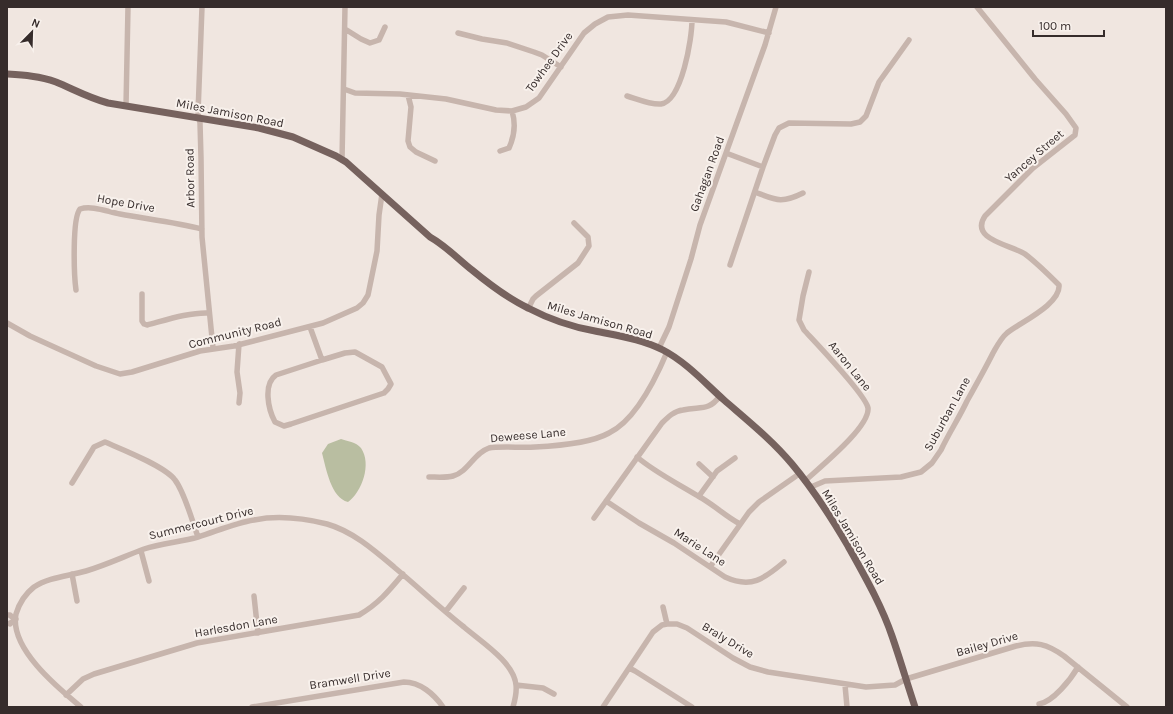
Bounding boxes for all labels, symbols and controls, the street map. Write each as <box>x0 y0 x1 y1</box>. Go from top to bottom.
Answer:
north arrow <box>12 12 52 52</box>
scale bar <box>1033 12 1104 38</box>
text: N <box>30 16 42 31</box>
text: 100 m <box>1039 19 1071 33</box>
street label: Towhee Drive <box>523 29 575 95</box>
street label: Miles Jamison Road <box>175 96 285 130</box>
street label: Yancey Street <box>1002 126 1067 185</box>
street label: Gahagan Road <box>687 134 727 214</box>
street label: Arbor Road <box>182 148 198 208</box>
street label: Hope Drive <box>96 191 156 215</box>
street label: Miles Jamison Road <box>546 298 654 342</box>
street label: Community Road <box>187 315 283 351</box>
street label: Aaron Lane <box>826 338 874 394</box>
street label: Suburban Lane <box>921 374 973 454</box>
street label: Deweese Lane <box>490 425 566 445</box>
street label: Miles Jamison Road <box>819 487 887 587</box>
street label: Summercourt Drive <box>147 503 255 543</box>
street label: Marie Lane <box>671 525 729 569</box>
street label: Harlesdon Lane <box>193 612 279 640</box>
street label: Braly Drive <box>699 619 757 661</box>
street label: Bailey Drive <box>954 629 1020 659</box>
street label: Bramwell Drive <box>308 666 392 692</box>

